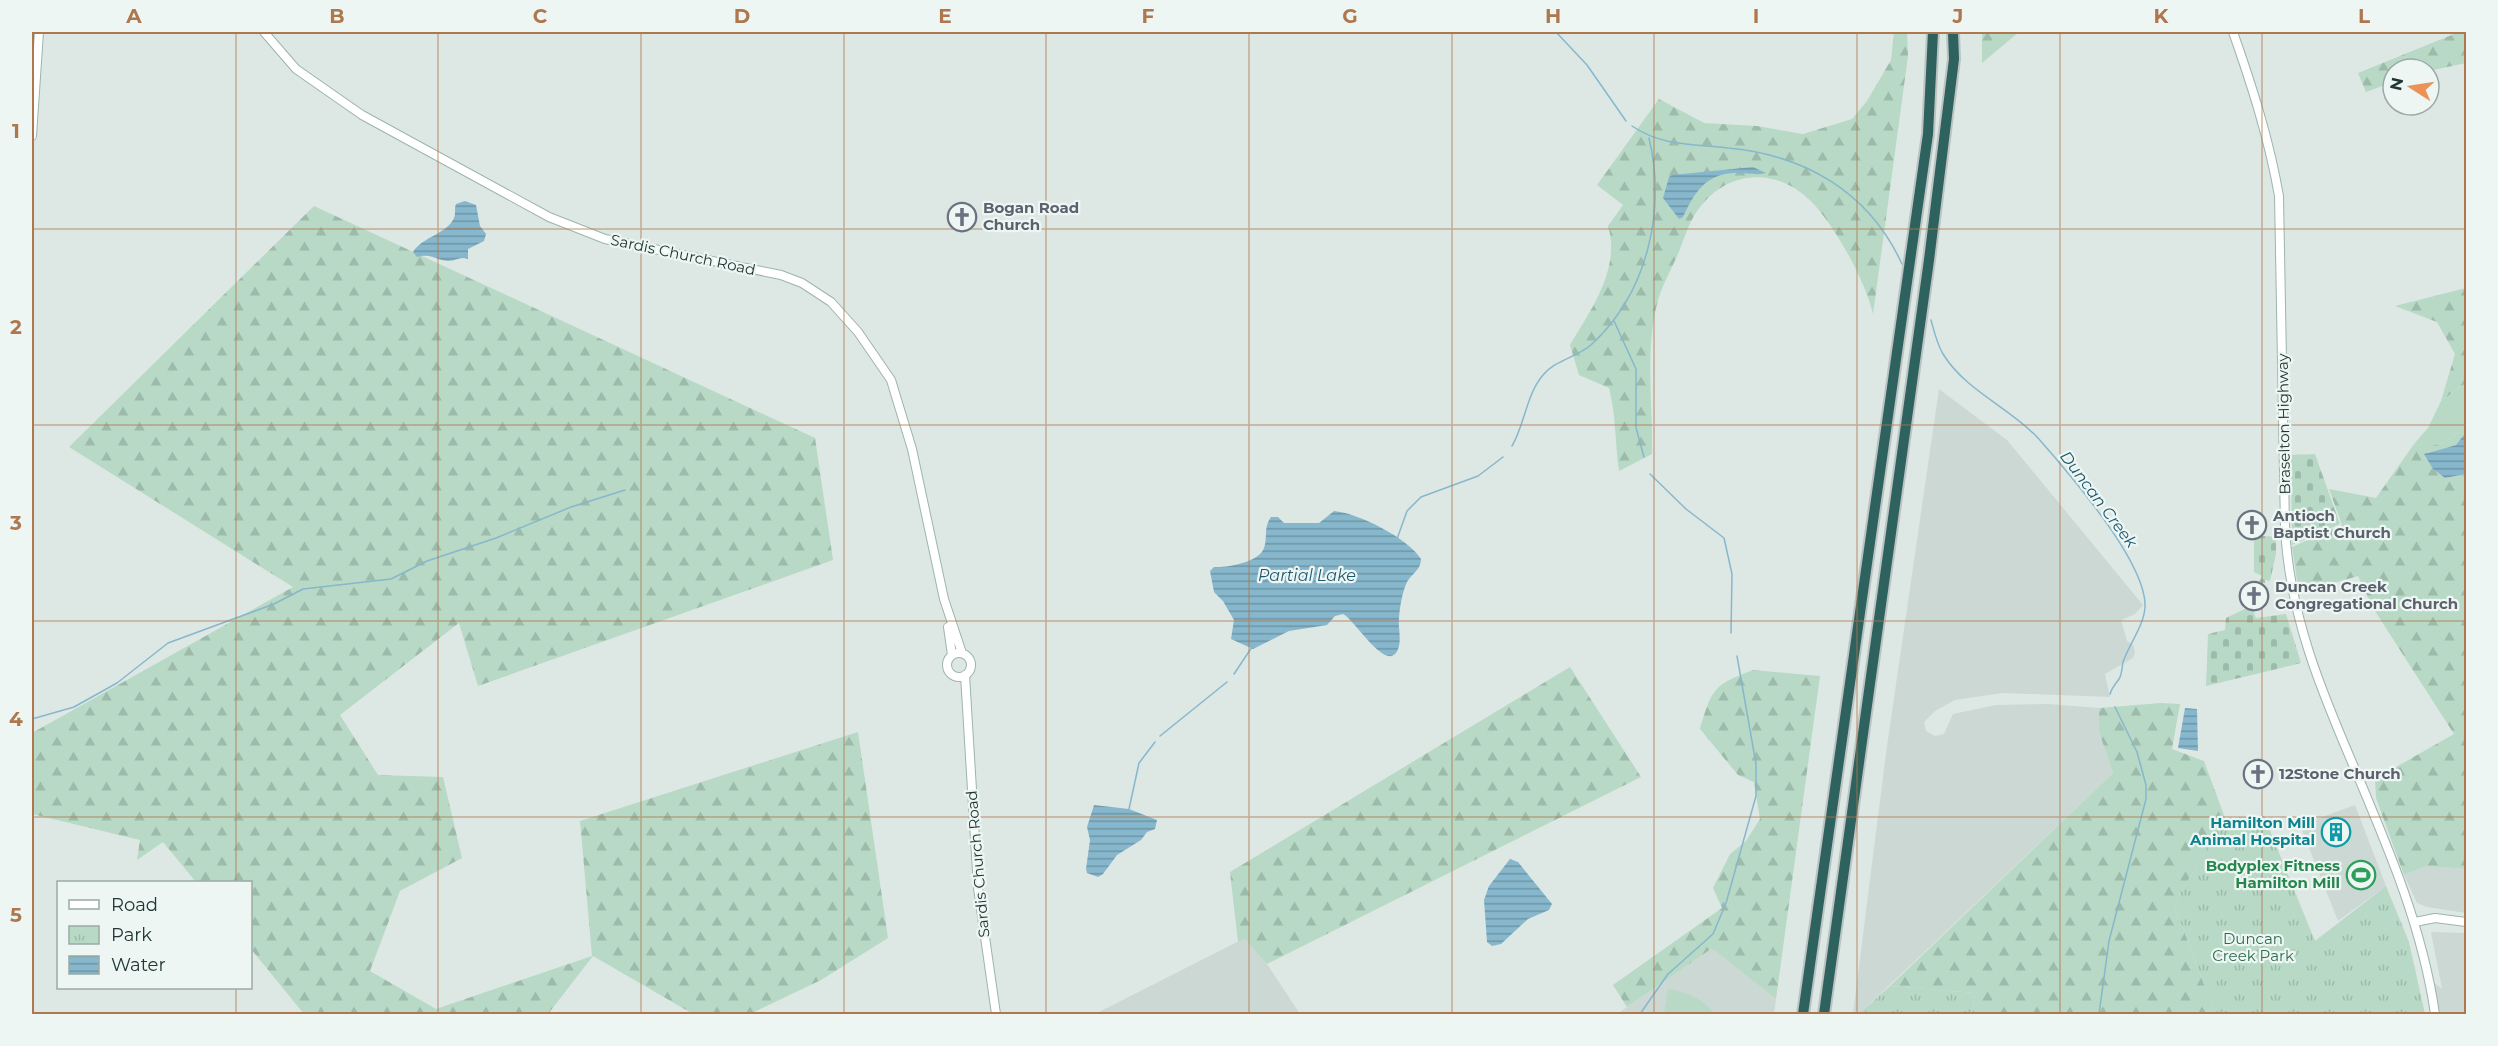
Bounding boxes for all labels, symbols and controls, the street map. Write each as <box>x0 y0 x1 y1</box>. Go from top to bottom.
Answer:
text: A <box>125 4 142 28</box>
text: B <box>329 4 345 28</box>
text: C <box>533 4 548 28</box>
text: D <box>734 4 750 28</box>
text: E <box>938 4 952 28</box>
text: F <box>1142 4 1155 28</box>
text: G <box>1342 4 1358 28</box>
text: H <box>1545 4 1561 28</box>
text: I <box>1753 4 1759 28</box>
text: J <box>1952 4 1963 28</box>
text: K <box>2154 4 2170 28</box>
text: L <box>2358 4 2370 28</box>
north arrow <box>2381 57 2441 117</box>
text: N <box>2386 76 2407 92</box>
text: 1 <box>12 119 20 143</box>
place label: Bogan Road Church <box>983 198 1079 234</box>
church icon: Bogan Road Church <box>946 201 978 233</box>
street label: Sardis Church Road <box>609 230 757 279</box>
text: 2 <box>10 315 22 339</box>
street label: Braselton Highway <box>2273 352 2294 495</box>
water label: Duncan Creek <box>2056 447 2142 553</box>
place label: Antioch Baptist Church <box>2272 506 2391 542</box>
church icon: Antioch Baptist Church <box>2236 509 2268 541</box>
text: 3 <box>9 511 22 535</box>
water label: Partial Lake <box>1258 566 1356 585</box>
place label: Duncan Creek Congregational Church <box>2275 577 2458 613</box>
church icon: Duncan Creek Congregational Church <box>2238 580 2270 612</box>
text: 4 <box>9 707 23 731</box>
church icon: 12Stone Church <box>2242 758 2274 790</box>
place label: 12Stone Church <box>2279 764 2401 783</box>
street label: Sardis Church Road <box>962 790 993 938</box>
place label: Hamilton Mill Animal Hospital <box>2189 813 2315 849</box>
building icon: Hamilton Mill Animal Hospital <box>2320 816 2352 848</box>
place label: Bodyplex Fitness Hamilton Mill <box>2206 856 2340 892</box>
sports icon: Bodyplex Fitness Hamilton Mill <box>2345 859 2377 891</box>
legend <box>57 881 252 989</box>
text: Road <box>111 894 158 916</box>
text: 5 <box>10 903 22 927</box>
text: Park <box>111 924 152 946</box>
park label: Duncan Creek Park <box>2212 929 2294 965</box>
text: Water <box>111 954 166 976</box>

